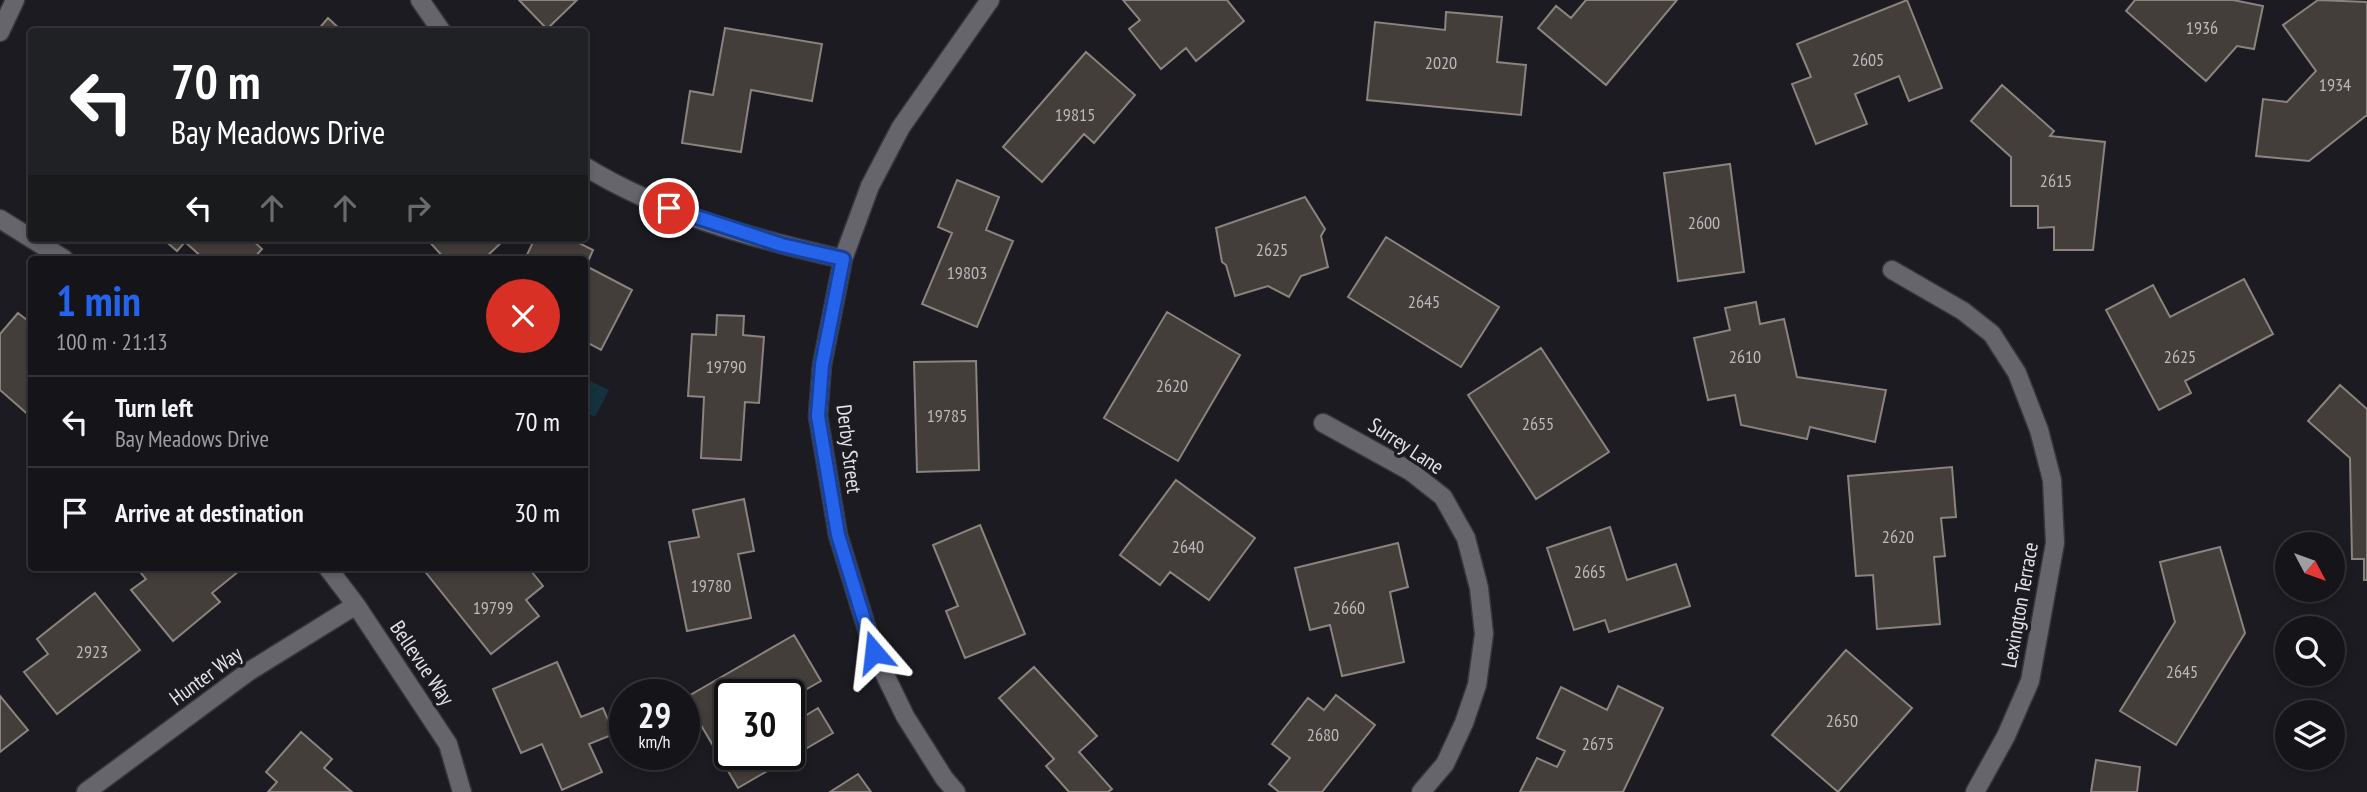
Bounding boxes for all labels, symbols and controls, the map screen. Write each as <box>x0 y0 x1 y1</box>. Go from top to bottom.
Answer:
house number: 1936 <box>2186 16 2218 39</box>
house number: 2605 <box>1852 48 1884 71</box>
text: 70 m <box>171 49 260 113</box>
house number: 2020 <box>1425 51 1457 74</box>
icon: left <box>56 56 147 147</box>
house number: 1934 <box>2319 73 2351 96</box>
house number: 19815 <box>1055 103 1095 126</box>
text: Bay Meadows Drive <box>171 111 385 153</box>
house number: 2615 <box>2040 169 2072 192</box>
pin <box>639 178 699 238</box>
icon: left <box>180 189 218 227</box>
icon: ahead <box>253 189 291 227</box>
icon: ahead <box>326 189 364 227</box>
icon: right <box>399 189 437 227</box>
icon: arrive <box>650 189 688 227</box>
house number: 2600 <box>1688 211 1720 234</box>
house number: 2625 <box>1256 238 1288 261</box>
house number: 19803 <box>947 261 987 284</box>
text: 1 min <box>56 273 141 328</box>
button: close <box>486 279 560 353</box>
house number: 2645 <box>1408 290 1440 313</box>
text: 100 m · 21:13 <box>56 327 168 356</box>
house number: 2610 <box>1729 345 1761 368</box>
house number: 2625 <box>2164 345 2196 368</box>
house number: 19790 <box>706 355 746 378</box>
house number: 2620 <box>1156 374 1188 397</box>
text: Turn left <box>115 391 193 424</box>
icon: left <box>56 403 94 441</box>
street label: Derby Street <box>831 403 868 495</box>
house number: 19785 <box>927 404 967 427</box>
text: 70 m <box>514 405 560 438</box>
street label: Surrey Lane <box>1364 411 1449 480</box>
house number: 2655 <box>1522 412 1554 435</box>
text: Bay Meadows Drive <box>115 424 269 453</box>
icon: arrive <box>56 494 94 532</box>
text: Arrive at destination <box>115 496 304 529</box>
text: 30 m <box>514 496 560 529</box>
house number: 2620 <box>1882 525 1914 548</box>
north arrow <box>2275 532 2345 602</box>
map controls <box>2275 532 2345 770</box>
house number: 2640 <box>1172 535 1204 558</box>
street label: Lexington Terrace <box>1995 540 2044 670</box>
house number: 2665 <box>1574 560 1606 583</box>
house number: 19780 <box>691 574 731 597</box>
house number: 19799 <box>473 596 513 619</box>
house number: 2660 <box>1333 596 1365 619</box>
street label: Bellevue Way <box>384 615 461 710</box>
position arrow <box>837 615 911 689</box>
button: search <box>2275 616 2345 686</box>
house number: 2923 <box>76 640 108 663</box>
street label: Hunter Way <box>164 640 247 711</box>
house number: 2645 <box>2166 660 2198 683</box>
speed limit sign: 30 <box>714 679 805 770</box>
text: 29 <box>638 692 671 738</box>
button: layers <box>2275 700 2345 770</box>
house number: 2650 <box>1826 709 1858 732</box>
house number: 2680 <box>1307 723 1339 746</box>
text: km/h <box>639 730 670 753</box>
house number: 2675 <box>1582 732 1614 755</box>

